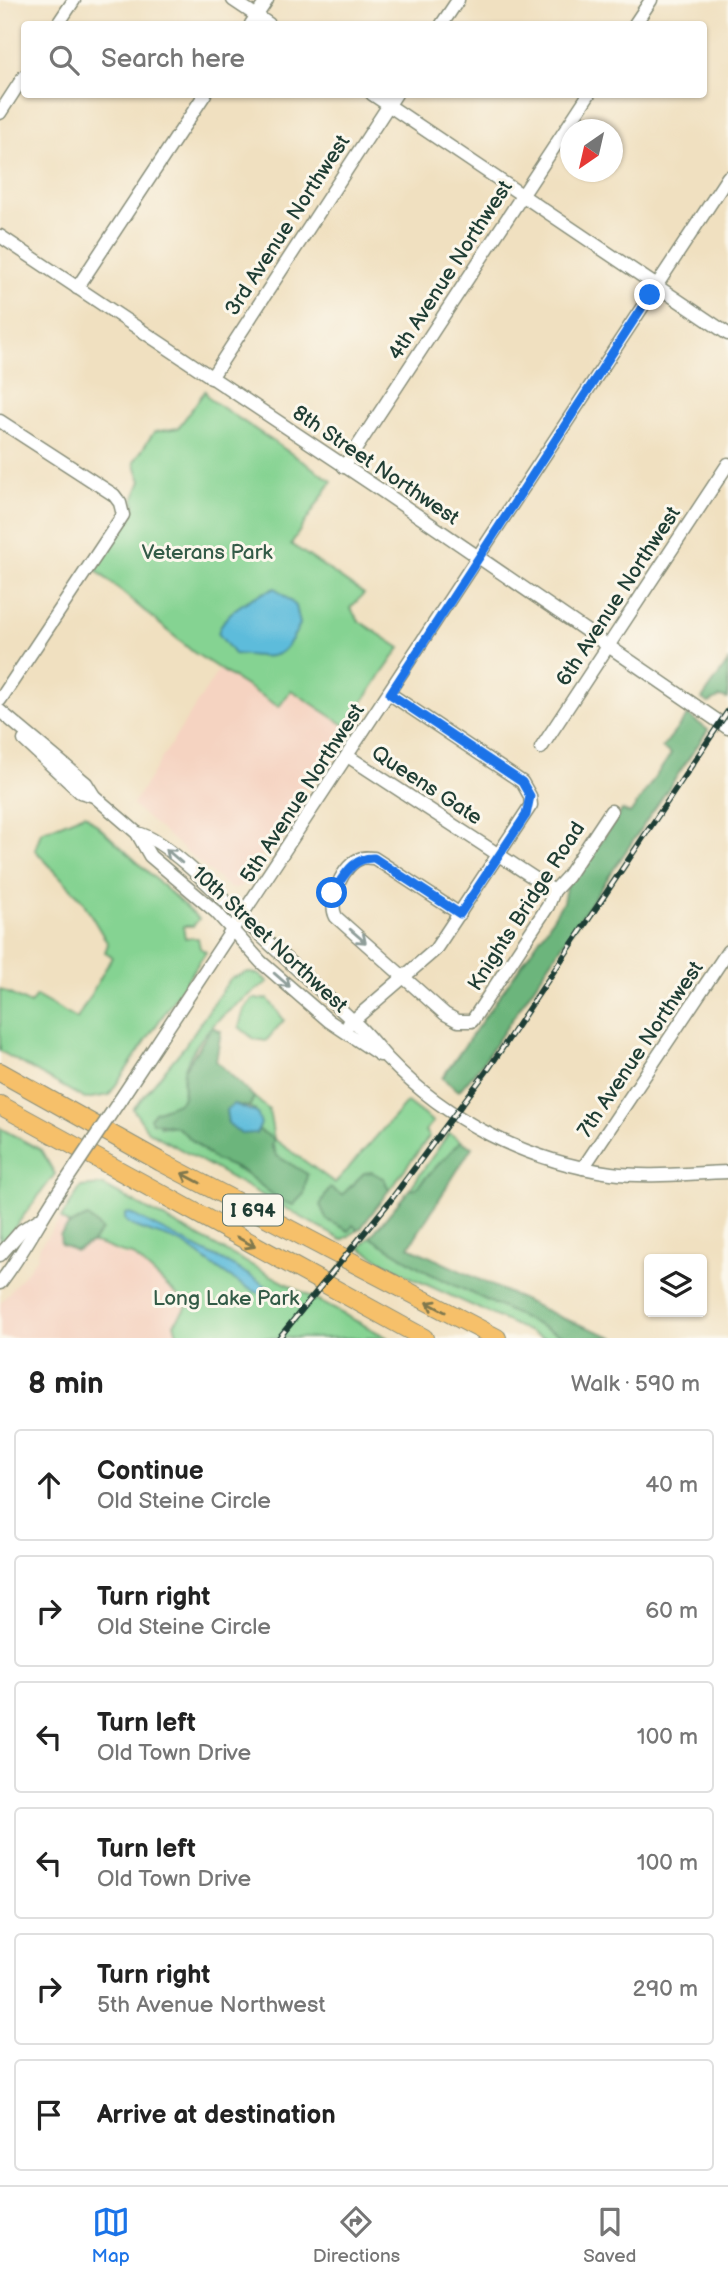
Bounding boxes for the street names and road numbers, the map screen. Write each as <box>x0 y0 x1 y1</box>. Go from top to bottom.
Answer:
street label: 3rd Avenue Northwest <box>220 130 356 320</box>
street label: 4th Avenue Northwest <box>383 175 518 365</box>
street label: 8th Street Northwest <box>288 400 464 531</box>
street label: 6th Avenue Northwest <box>551 501 686 691</box>
street label: 5th Avenue Northwest <box>235 699 370 888</box>
street label: Queens Gate <box>367 740 487 830</box>
street label: Knights Bridge Road <box>462 817 590 995</box>
street label: 10th Street Northwest <box>187 861 353 1018</box>
street label: 7th Avenue Northwest <box>572 956 709 1142</box>
road number: I 694 <box>223 1194 283 1226</box>

